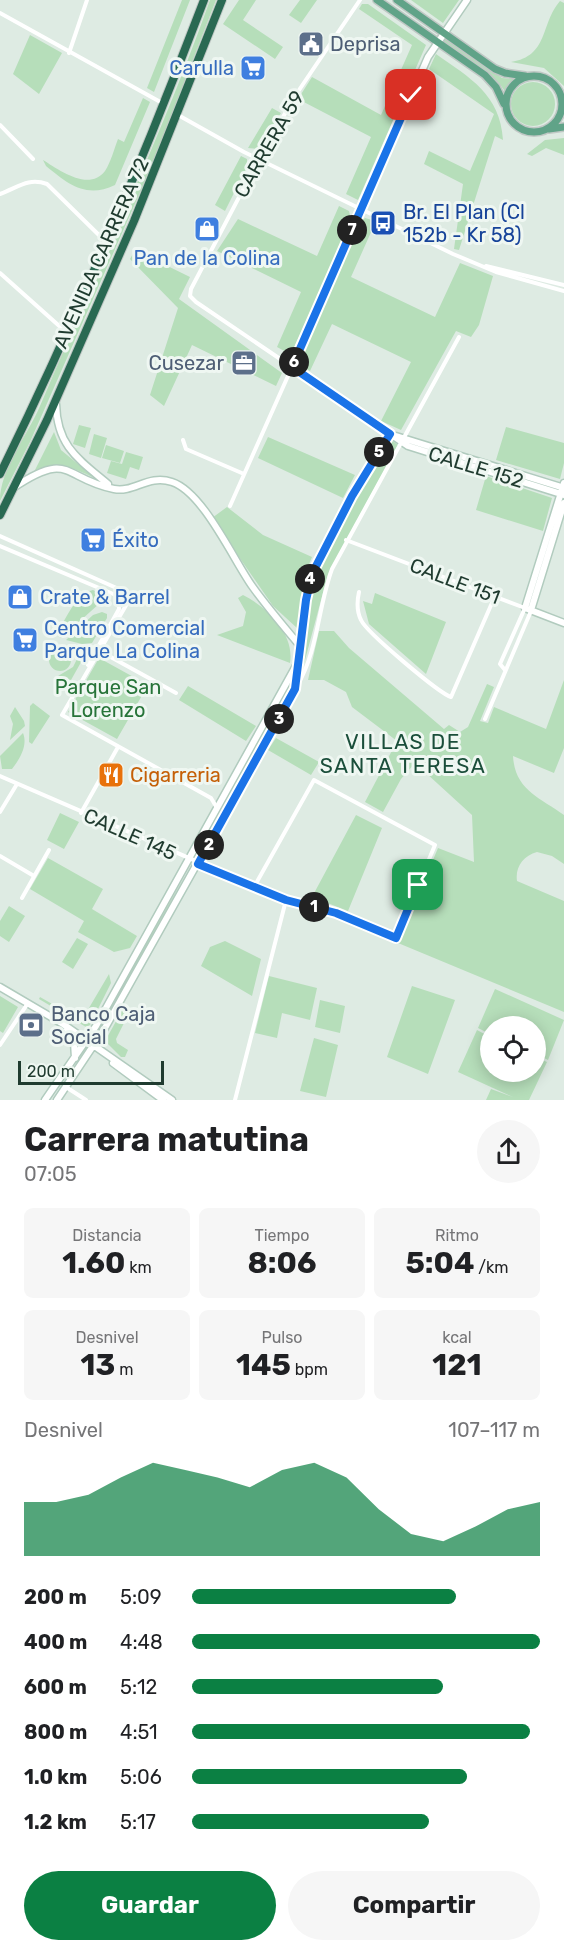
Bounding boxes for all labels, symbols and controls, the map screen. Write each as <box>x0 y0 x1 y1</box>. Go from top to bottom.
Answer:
public building icon: Deprisa <box>296 29 326 59</box>
place label: Deprisa <box>330 32 401 56</box>
supermarket icon: Carulla <box>238 53 268 83</box>
place label: Carulla <box>169 56 234 80</box>
pin <box>385 69 436 120</box>
icon: check <box>394 78 427 111</box>
street label: CARRERA 59 <box>229 86 309 202</box>
street label: AVENIDA CARRERA 72 <box>48 154 154 352</box>
place label: Br. El Plan (Cl 152b - Kr 58) <box>403 200 525 247</box>
bus stop icon: Br. El Plan (Cl 152b - Kr 58) <box>368 208 398 238</box>
shop icon: Pan de la Colina <box>192 214 222 244</box>
pin: 7 <box>337 215 367 245</box>
text: 7 <box>347 220 357 239</box>
place label: Pan de la Colina <box>133 246 281 270</box>
pin: 6 <box>279 347 309 377</box>
office icon: Cusezar <box>229 348 259 378</box>
place label: Cusezar <box>148 351 224 375</box>
text: 6 <box>289 352 299 371</box>
pin: 5 <box>364 437 394 467</box>
street label: CALLE 152 <box>425 441 527 493</box>
text: 5 <box>374 442 384 461</box>
supermarket icon: Éxito <box>78 525 108 555</box>
place label: Éxito <box>112 528 159 552</box>
street label: CALLE 151 <box>406 553 504 609</box>
pin: 4 <box>295 564 325 594</box>
text: 4 <box>305 569 315 588</box>
shop icon: Crate & Barrel <box>5 582 35 612</box>
place label: Crate & Barrel <box>40 585 170 609</box>
place label: Centro Comercial Parque La Colina <box>44 616 205 663</box>
supermarket icon: Centro Comercial Parque La Colina <box>10 625 40 655</box>
park label: Parque San Lorenzo <box>55 675 161 722</box>
pin: 3 <box>264 704 294 734</box>
text: 3 <box>274 709 284 728</box>
district label: VILLAS DE SANTA TERESA <box>320 729 486 778</box>
restaurant icon: Cigarreria <box>96 760 126 790</box>
place label: Cigarreria <box>130 763 221 787</box>
street label: CALLE 145 <box>80 803 180 865</box>
pin: 2 <box>194 830 224 860</box>
text: 2 <box>204 835 214 854</box>
pin <box>392 859 443 910</box>
icon: arrive <box>401 868 434 901</box>
pin: 1 <box>299 892 329 922</box>
text: 1 <box>310 897 318 916</box>
place label: Banco Caja Social <box>51 1002 156 1049</box>
bank icon: Banco Caja Social <box>16 1010 46 1040</box>
map controls <box>480 1016 546 1082</box>
button: locate <box>480 1016 546 1082</box>
scale bar <box>18 1058 164 1086</box>
text: 200 m <box>27 1062 75 1081</box>
text: Carrera matutina <box>24 1120 309 1159</box>
button: share <box>477 1120 540 1183</box>
text: 07:05 <box>24 1162 77 1186</box>
text: Distancia <box>72 1226 142 1245</box>
text: Tiempo <box>255 1226 310 1245</box>
text: Ritmo <box>435 1226 479 1245</box>
text: 1.60 <box>62 1245 125 1281</box>
text: 8:06 <box>248 1245 317 1281</box>
text: 5:04 <box>405 1245 474 1281</box>
text: km <box>125 1258 152 1277</box>
text: /km <box>474 1258 509 1277</box>
text: Desnivel <box>75 1328 139 1347</box>
text: Pulso <box>261 1328 303 1347</box>
text: kcal <box>442 1328 472 1347</box>
text: 13 <box>81 1347 115 1383</box>
text: 145 <box>236 1347 291 1383</box>
text: 121 <box>432 1347 482 1383</box>
text: m <box>115 1360 133 1379</box>
text: bpm <box>291 1360 328 1379</box>
text: Desnivel <box>24 1418 103 1442</box>
text: 107–117 m <box>448 1418 540 1442</box>
text: 200 m <box>24 1585 87 1609</box>
text: 5:09 <box>120 1585 162 1609</box>
text: 400 m <box>24 1630 87 1654</box>
text: 4:48 <box>120 1630 163 1654</box>
text: 600 m <box>24 1675 87 1699</box>
text: 5:12 <box>120 1675 157 1699</box>
text: 800 m <box>24 1720 87 1744</box>
text: 4:51 <box>120 1720 158 1744</box>
text: 1.0 km <box>24 1765 87 1789</box>
text: 5:06 <box>120 1765 162 1789</box>
text: 1.2 km <box>24 1810 87 1834</box>
text: 5:17 <box>120 1810 156 1834</box>
button: Guardar <box>24 1871 276 1940</box>
button: Compartir <box>288 1871 540 1940</box>

